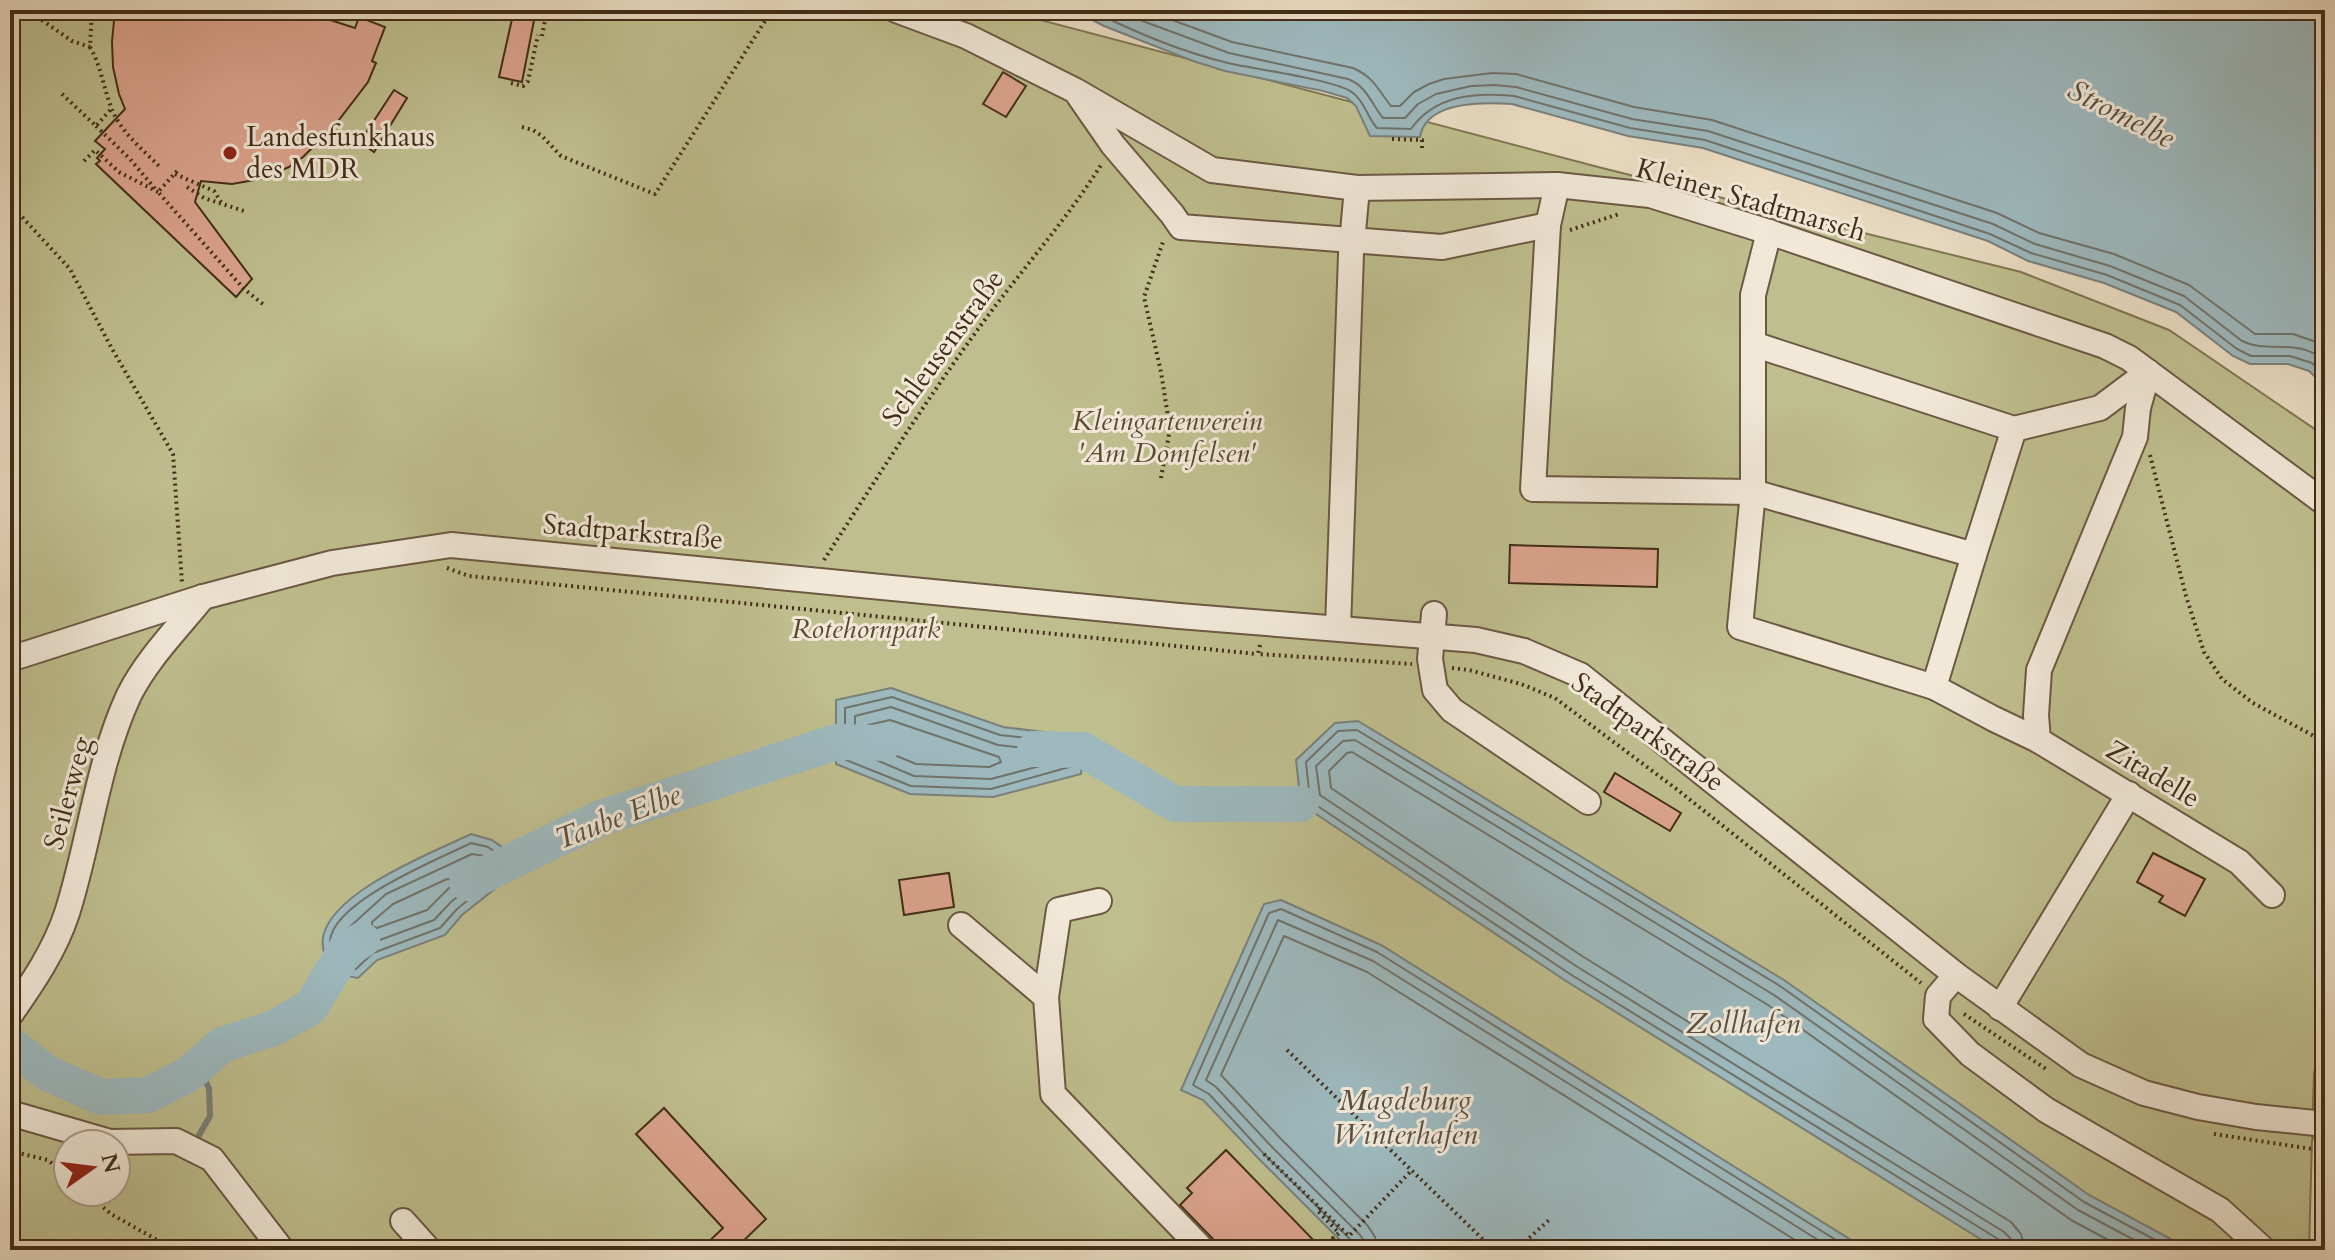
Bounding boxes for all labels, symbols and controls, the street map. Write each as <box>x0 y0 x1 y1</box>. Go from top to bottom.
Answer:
water label: Stromelbe <box>2061 70 2182 159</box>
place label: Landesfunkhaus des MDR <box>246 118 435 188</box>
marker: Landesfunkhaus des MDR <box>221 144 239 162</box>
street label: Kleiner Stadtmarsch <box>1632 149 1870 251</box>
street label: Schleusenstraße <box>873 262 1013 434</box>
park label: Kleingartenverein 'Am Domfelsen' <box>1072 402 1262 472</box>
street label: Stadtparkstraße <box>541 505 725 559</box>
park label: Rotehornpark <box>792 610 941 648</box>
street label: Stadtparkstraße <box>1564 663 1732 801</box>
street label: Zitadelle <box>2099 731 2207 817</box>
street label: Seilerweg <box>35 732 101 854</box>
water label: Taube Elbe <box>549 774 687 860</box>
water label: Zollhafen <box>1686 1003 1800 1044</box>
water label: Magdeburg Winterhafen <box>1333 1080 1478 1155</box>
north arrow <box>52 1128 132 1208</box>
text: N <box>94 1151 127 1176</box>

